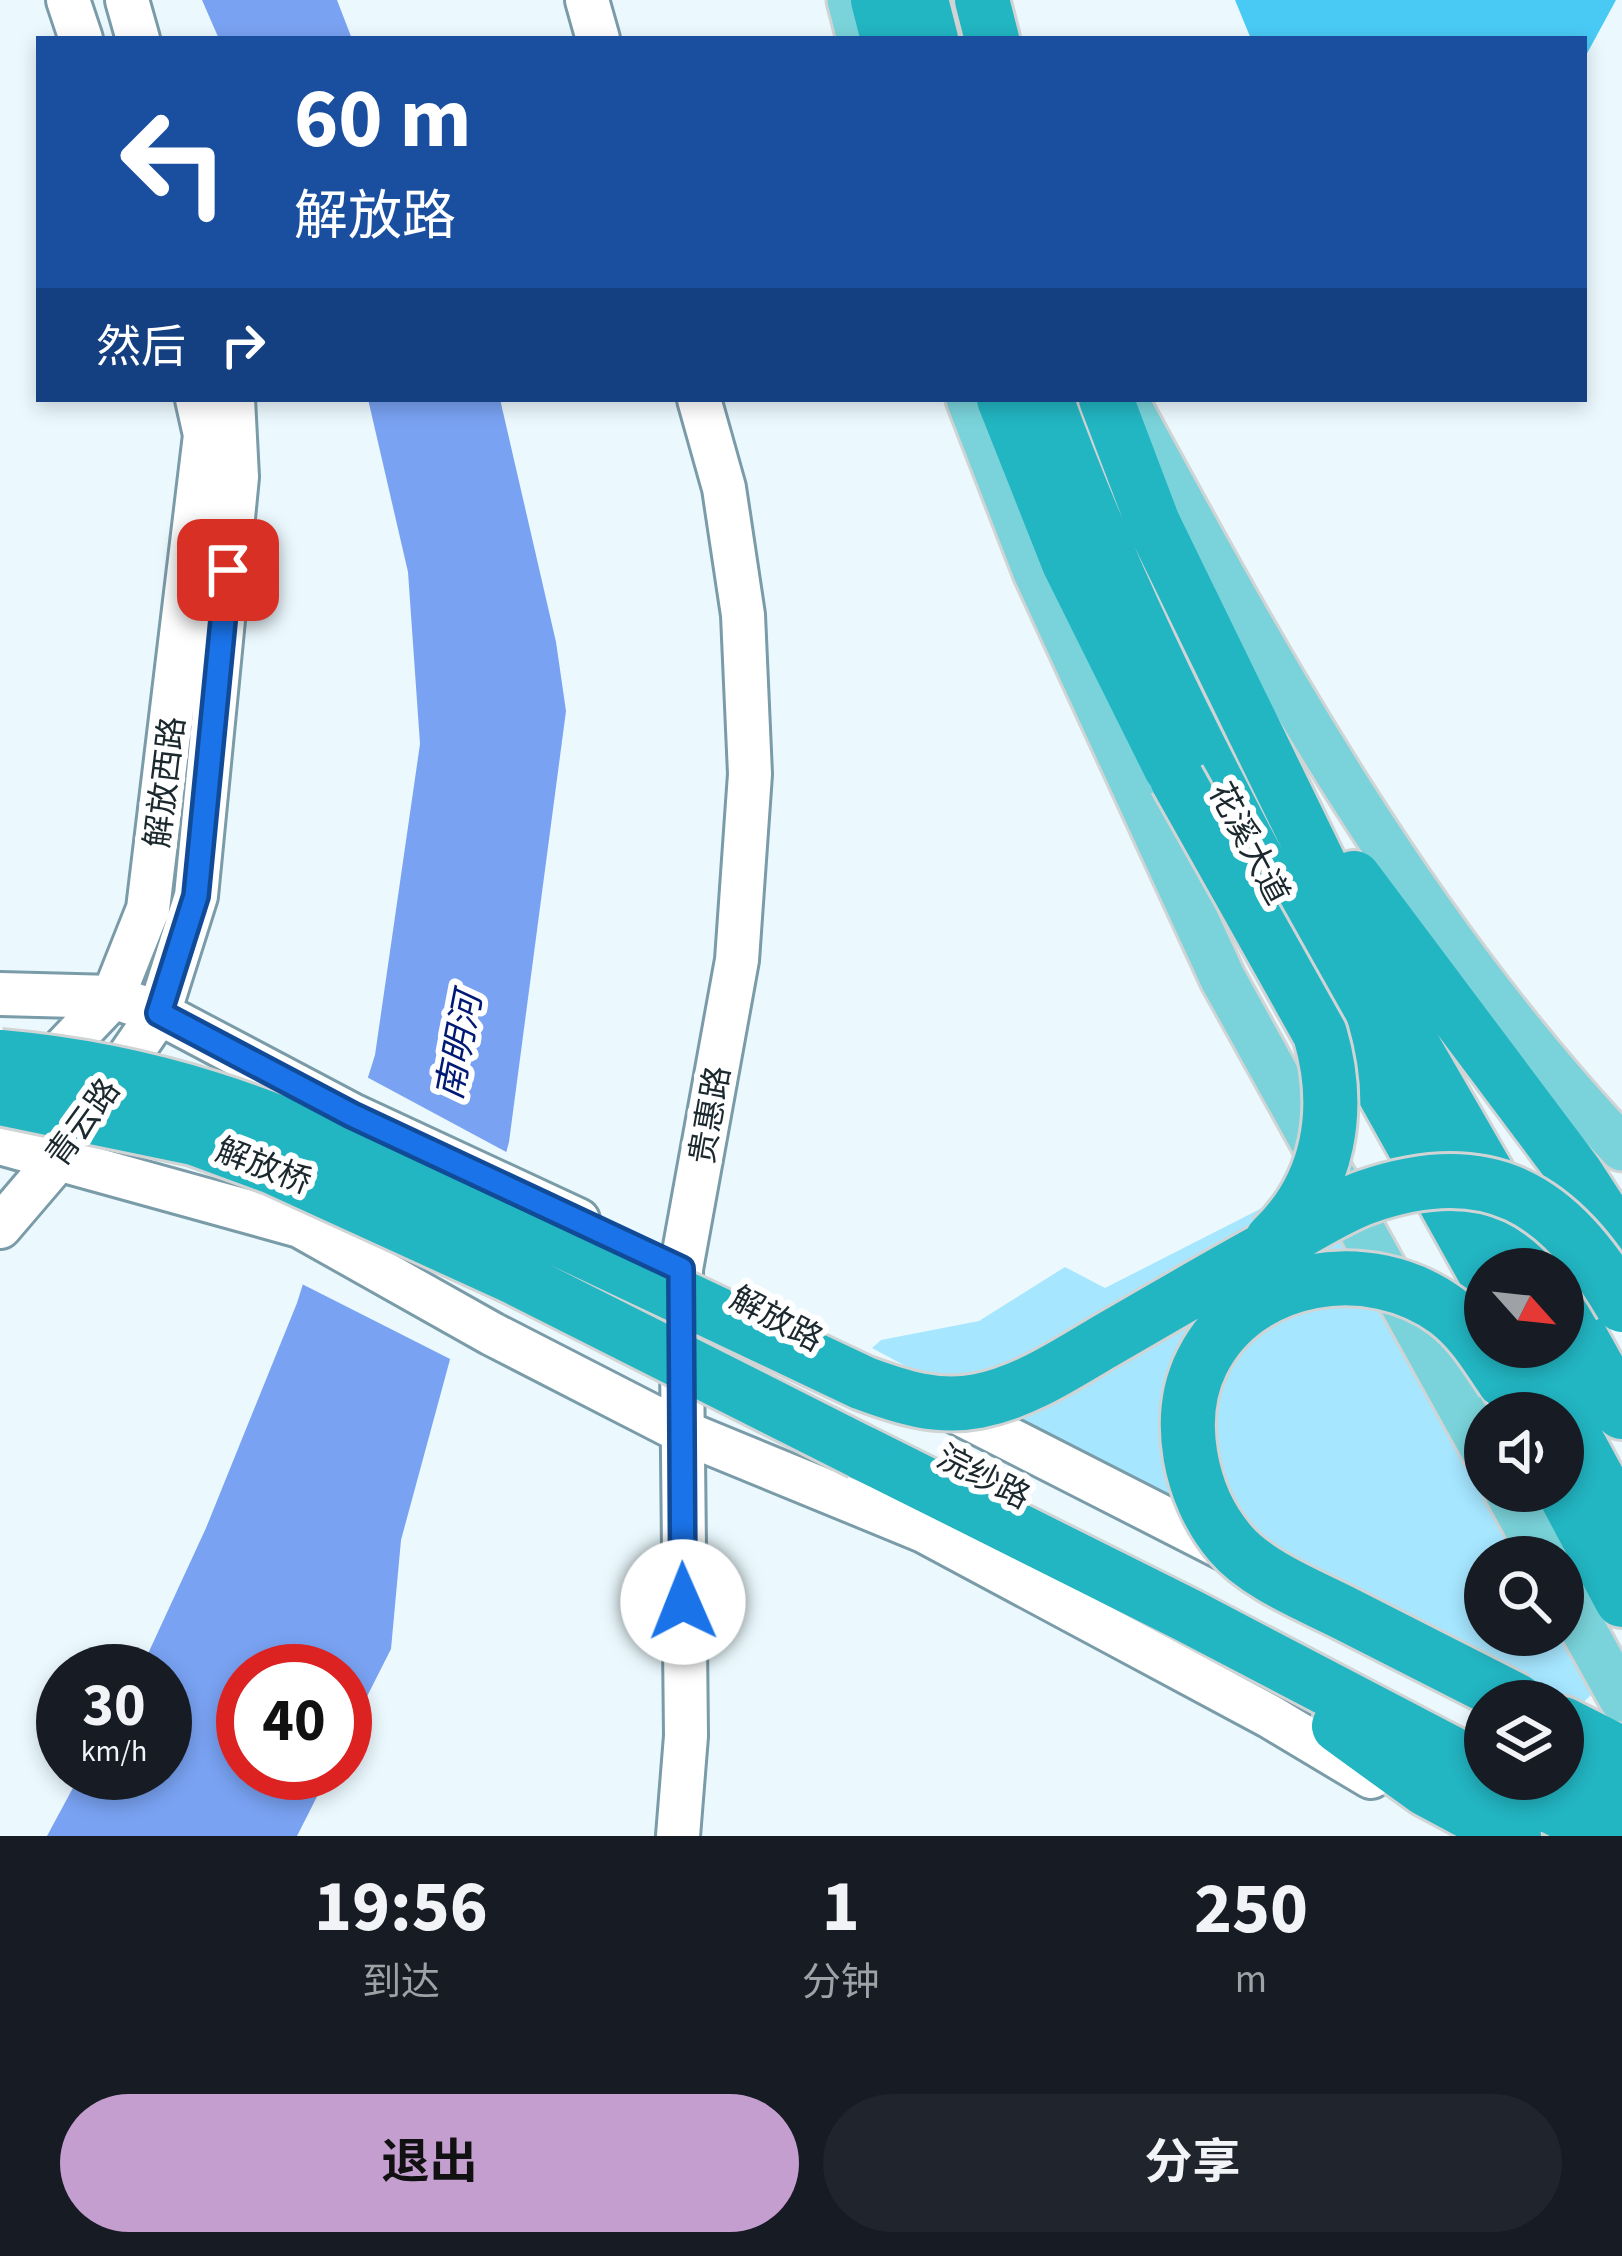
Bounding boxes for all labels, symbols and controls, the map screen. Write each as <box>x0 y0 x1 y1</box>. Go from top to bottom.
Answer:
text: 60 m <box>294 60 472 180</box>
icon: left <box>96 84 252 240</box>
text: 解放路 <box>294 179 456 256</box>
icon: right <box>210 312 276 378</box>
text: 然后 <box>96 316 186 380</box>
pin <box>177 519 279 621</box>
icon: arrive <box>195 537 261 603</box>
street label: 解放西路 <box>134 714 197 851</box>
street label: 花溪大道 <box>1197 774 1300 913</box>
water label: 南明河 <box>424 983 496 1104</box>
street label: 贵惠路 <box>679 1062 742 1168</box>
street label: 青云路 <box>35 1069 131 1177</box>
street label: 解放桥 <box>209 1127 318 1206</box>
north arrow <box>1464 1248 1584 1368</box>
map controls <box>1464 1248 1584 1800</box>
street label: 解放路 <box>722 1275 831 1363</box>
button: sound <box>1464 1392 1584 1512</box>
street label: 浣纱路 <box>929 1434 1038 1521</box>
button: search <box>1464 1536 1584 1656</box>
position arrow <box>620 1539 746 1665</box>
speed limit sign: 40 <box>216 1644 372 1800</box>
text: 30 <box>82 1664 146 1749</box>
button: layers <box>1464 1680 1584 1800</box>
text: km/h <box>81 1730 147 1773</box>
text: 19:56 <box>314 1856 488 1959</box>
text: 1 <box>822 1856 860 1959</box>
text: 250 <box>1194 1858 1308 1961</box>
text: m <box>1235 1952 1267 2008</box>
text: 到达 <box>362 1955 440 2011</box>
text: 分钟 <box>802 1955 880 2011</box>
button: 退出 <box>60 2094 799 2232</box>
button: 分享 <box>823 2094 1562 2232</box>

